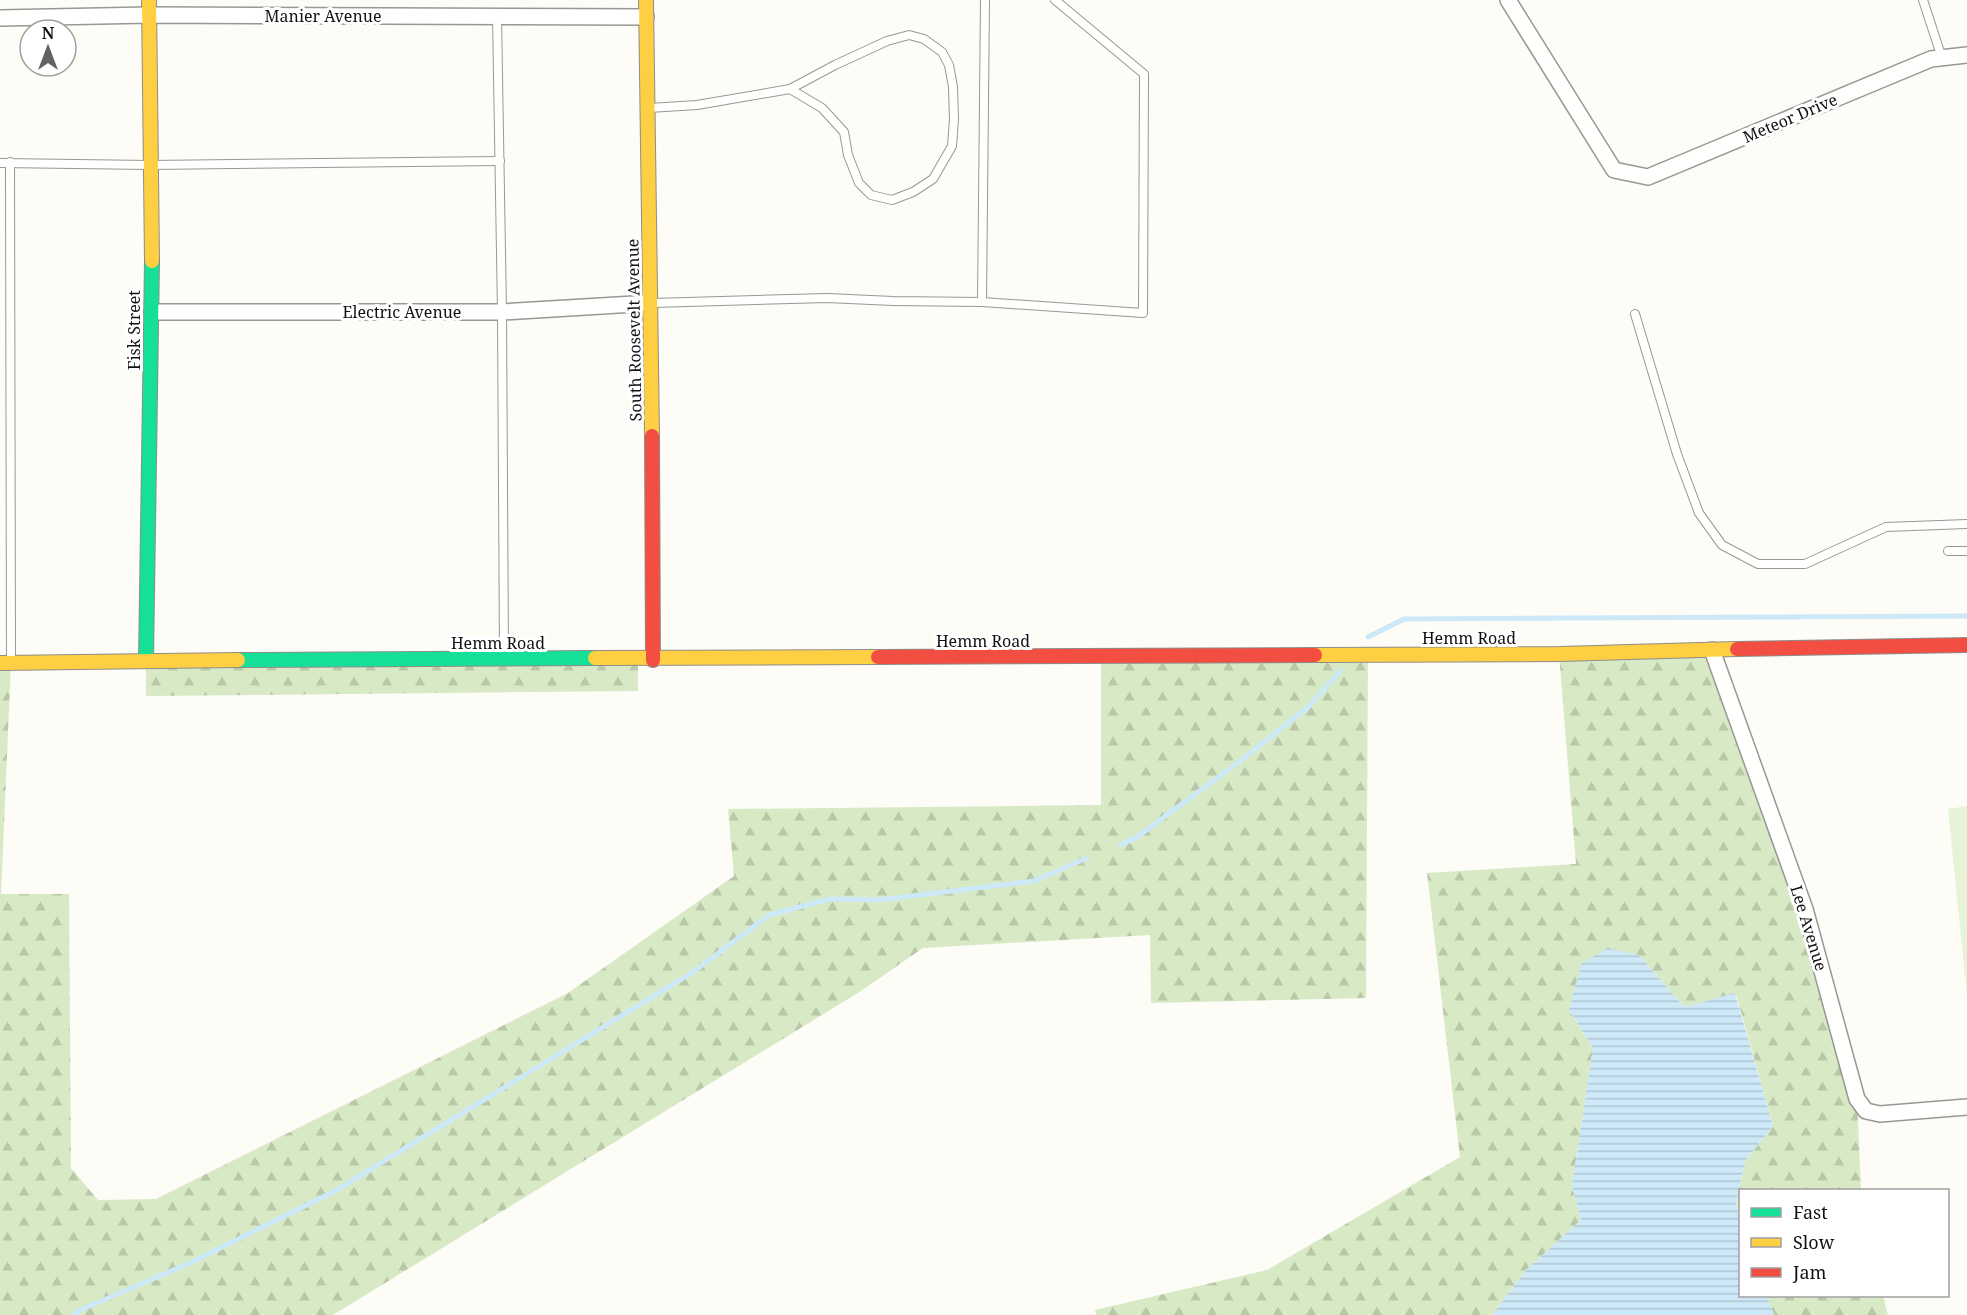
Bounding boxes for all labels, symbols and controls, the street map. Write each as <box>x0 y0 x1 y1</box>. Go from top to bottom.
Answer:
street label: Manier Avenue <box>265 5 381 27</box>
north arrow <box>18 18 78 78</box>
text: N <box>42 22 55 44</box>
street label: Meteor Drive <box>1739 88 1841 148</box>
street label: South Roosevelt Avenue <box>621 239 647 421</box>
street label: Fisk Street <box>123 290 145 370</box>
street label: Electric Avenue <box>343 301 461 323</box>
street label: Hemm Road <box>1422 627 1516 649</box>
street label: Hemm Road <box>936 630 1030 652</box>
street label: Hemm Road <box>451 632 545 654</box>
street label: Lee Avenue <box>1786 882 1832 974</box>
legend <box>1739 1189 1949 1297</box>
text: Fast <box>1793 1200 1828 1224</box>
text: Slow <box>1793 1230 1835 1254</box>
text: Jam <box>1792 1260 1827 1284</box>

